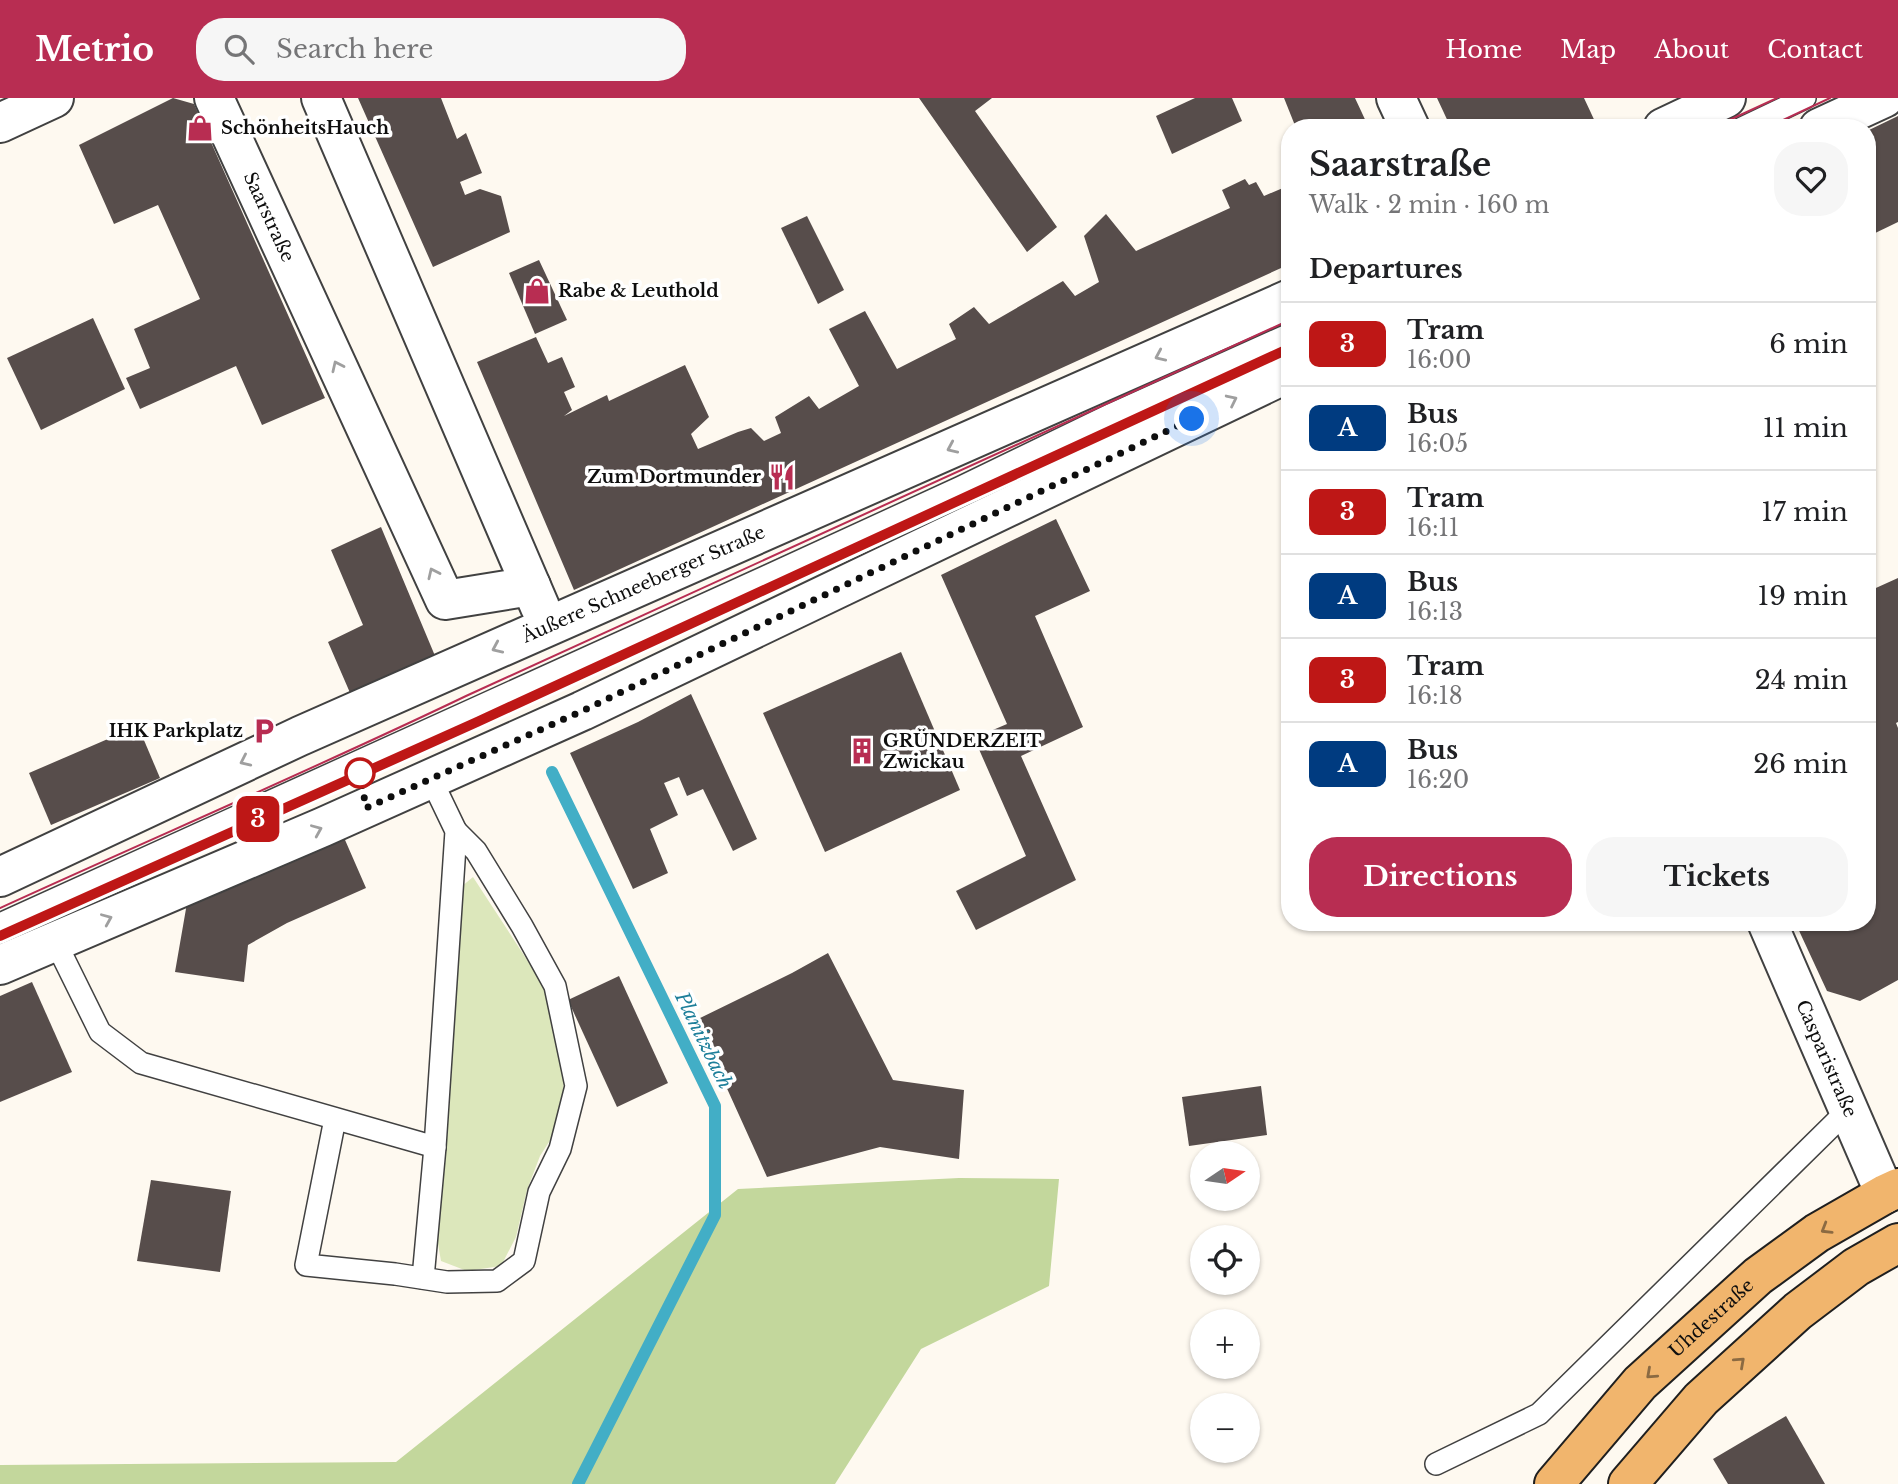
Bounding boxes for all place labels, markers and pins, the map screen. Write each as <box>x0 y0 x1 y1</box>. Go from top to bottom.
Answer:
shop icon: SchönheitsHauch <box>185 113 215 143</box>
place label: SchönheitsHauch <box>221 117 389 139</box>
shop icon: Rabe & Leuthold <box>522 276 552 306</box>
place label: Rabe & Leuthold <box>558 280 719 302</box>
restaurant icon: Zum Dortmunder <box>767 462 797 492</box>
place label: Zum Dortmunder <box>587 466 761 488</box>
parking icon: IHK Parkplatz <box>249 716 279 746</box>
place label: IHK Parkplatz <box>109 720 243 742</box>
place label: GRÜNDERZEIT Zwickau <box>883 729 1041 773</box>
building icon: GRÜNDERZEIT Zwickau <box>847 736 877 766</box>
unlabelled marker <box>345 758 375 788</box>

